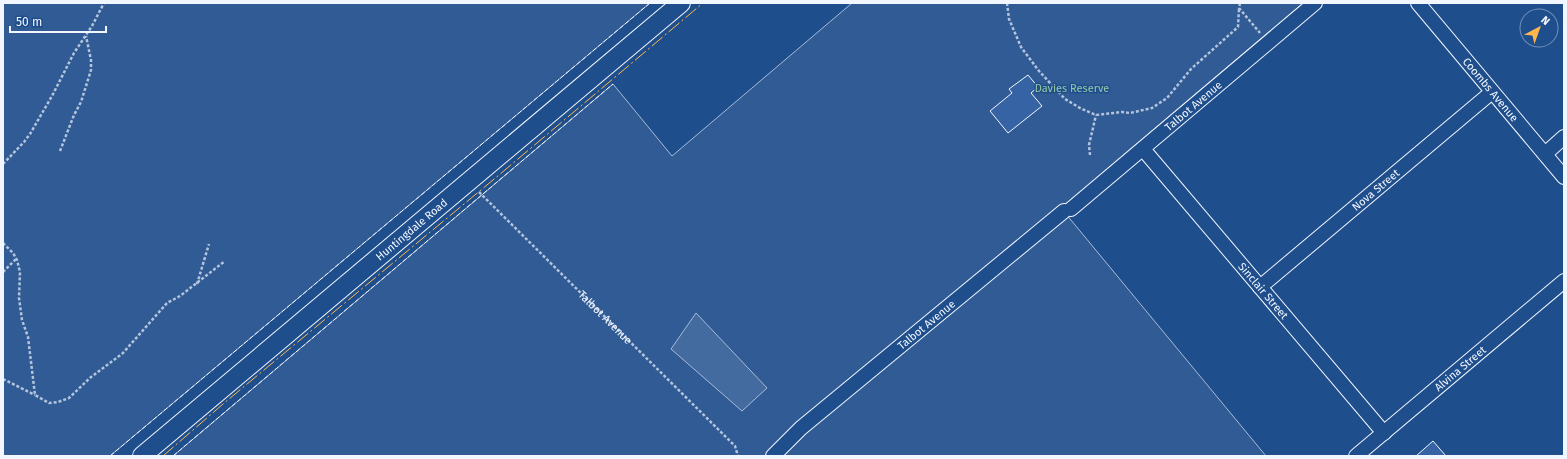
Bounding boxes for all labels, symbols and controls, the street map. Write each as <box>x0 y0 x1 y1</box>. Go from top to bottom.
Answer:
scale bar <box>10 8 106 34</box>
north arrow <box>1519 8 1559 48</box>
text: N <box>1538 14 1552 28</box>
text: 50 m <box>16 15 42 29</box>
street label: Coombs Avenue <box>1460 55 1521 124</box>
street label: Talbot Avenue <box>1162 78 1224 134</box>
park label: Davies Reserve <box>1035 82 1109 95</box>
street label: Nova Street <box>1349 166 1402 213</box>
street label: Huntingdale Road <box>373 196 450 263</box>
street label: Sinclair Street <box>1236 260 1291 322</box>
street label: Talbot Avenue <box>576 288 635 347</box>
street label: Talbot Avenue <box>895 297 958 352</box>
street label: Alvina Street <box>1432 343 1488 394</box>

